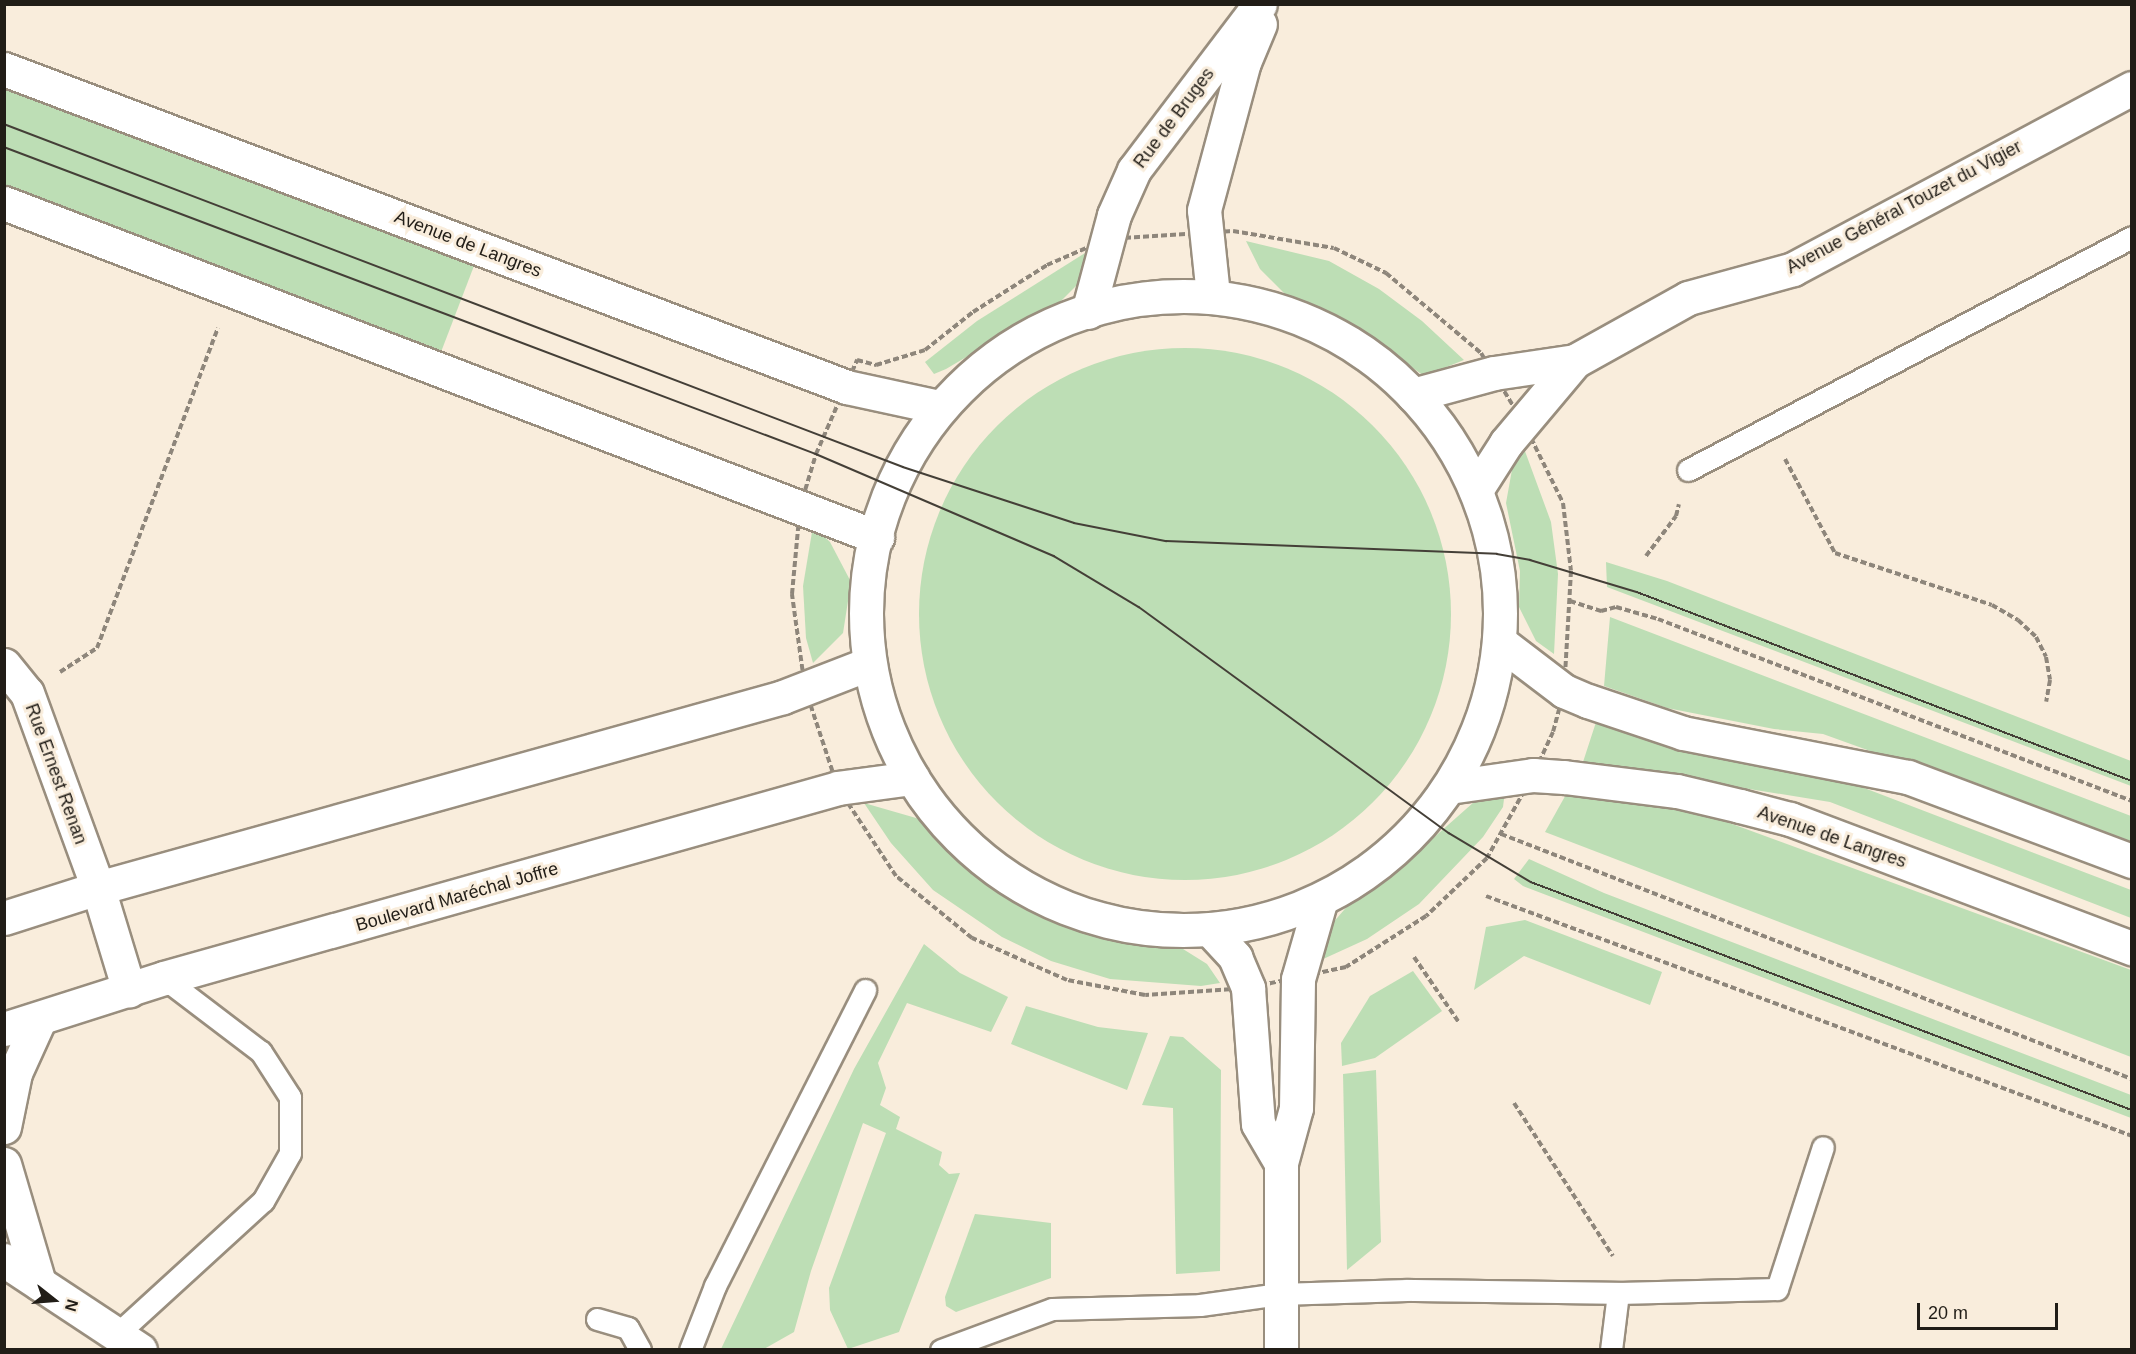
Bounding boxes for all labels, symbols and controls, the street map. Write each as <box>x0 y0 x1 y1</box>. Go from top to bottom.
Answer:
street label: Rue de Bruges <box>1129 64 1219 172</box>
street label: Avenue Général Touzet du Vigier <box>1783 136 2025 278</box>
street label: Avenue de Langres <box>391 206 545 282</box>
street label: Rue Ernest Renan <box>21 701 91 847</box>
street label: Avenue de Langres <box>1755 801 1909 873</box>
street label: Boulevard Maréchal Joffre <box>353 858 561 936</box>
north arrow <box>24 1270 84 1330</box>
scale bar <box>1920 1291 2061 1329</box>
text: N <box>62 1297 82 1313</box>
text: 20 m <box>1928 1303 1968 1323</box>

